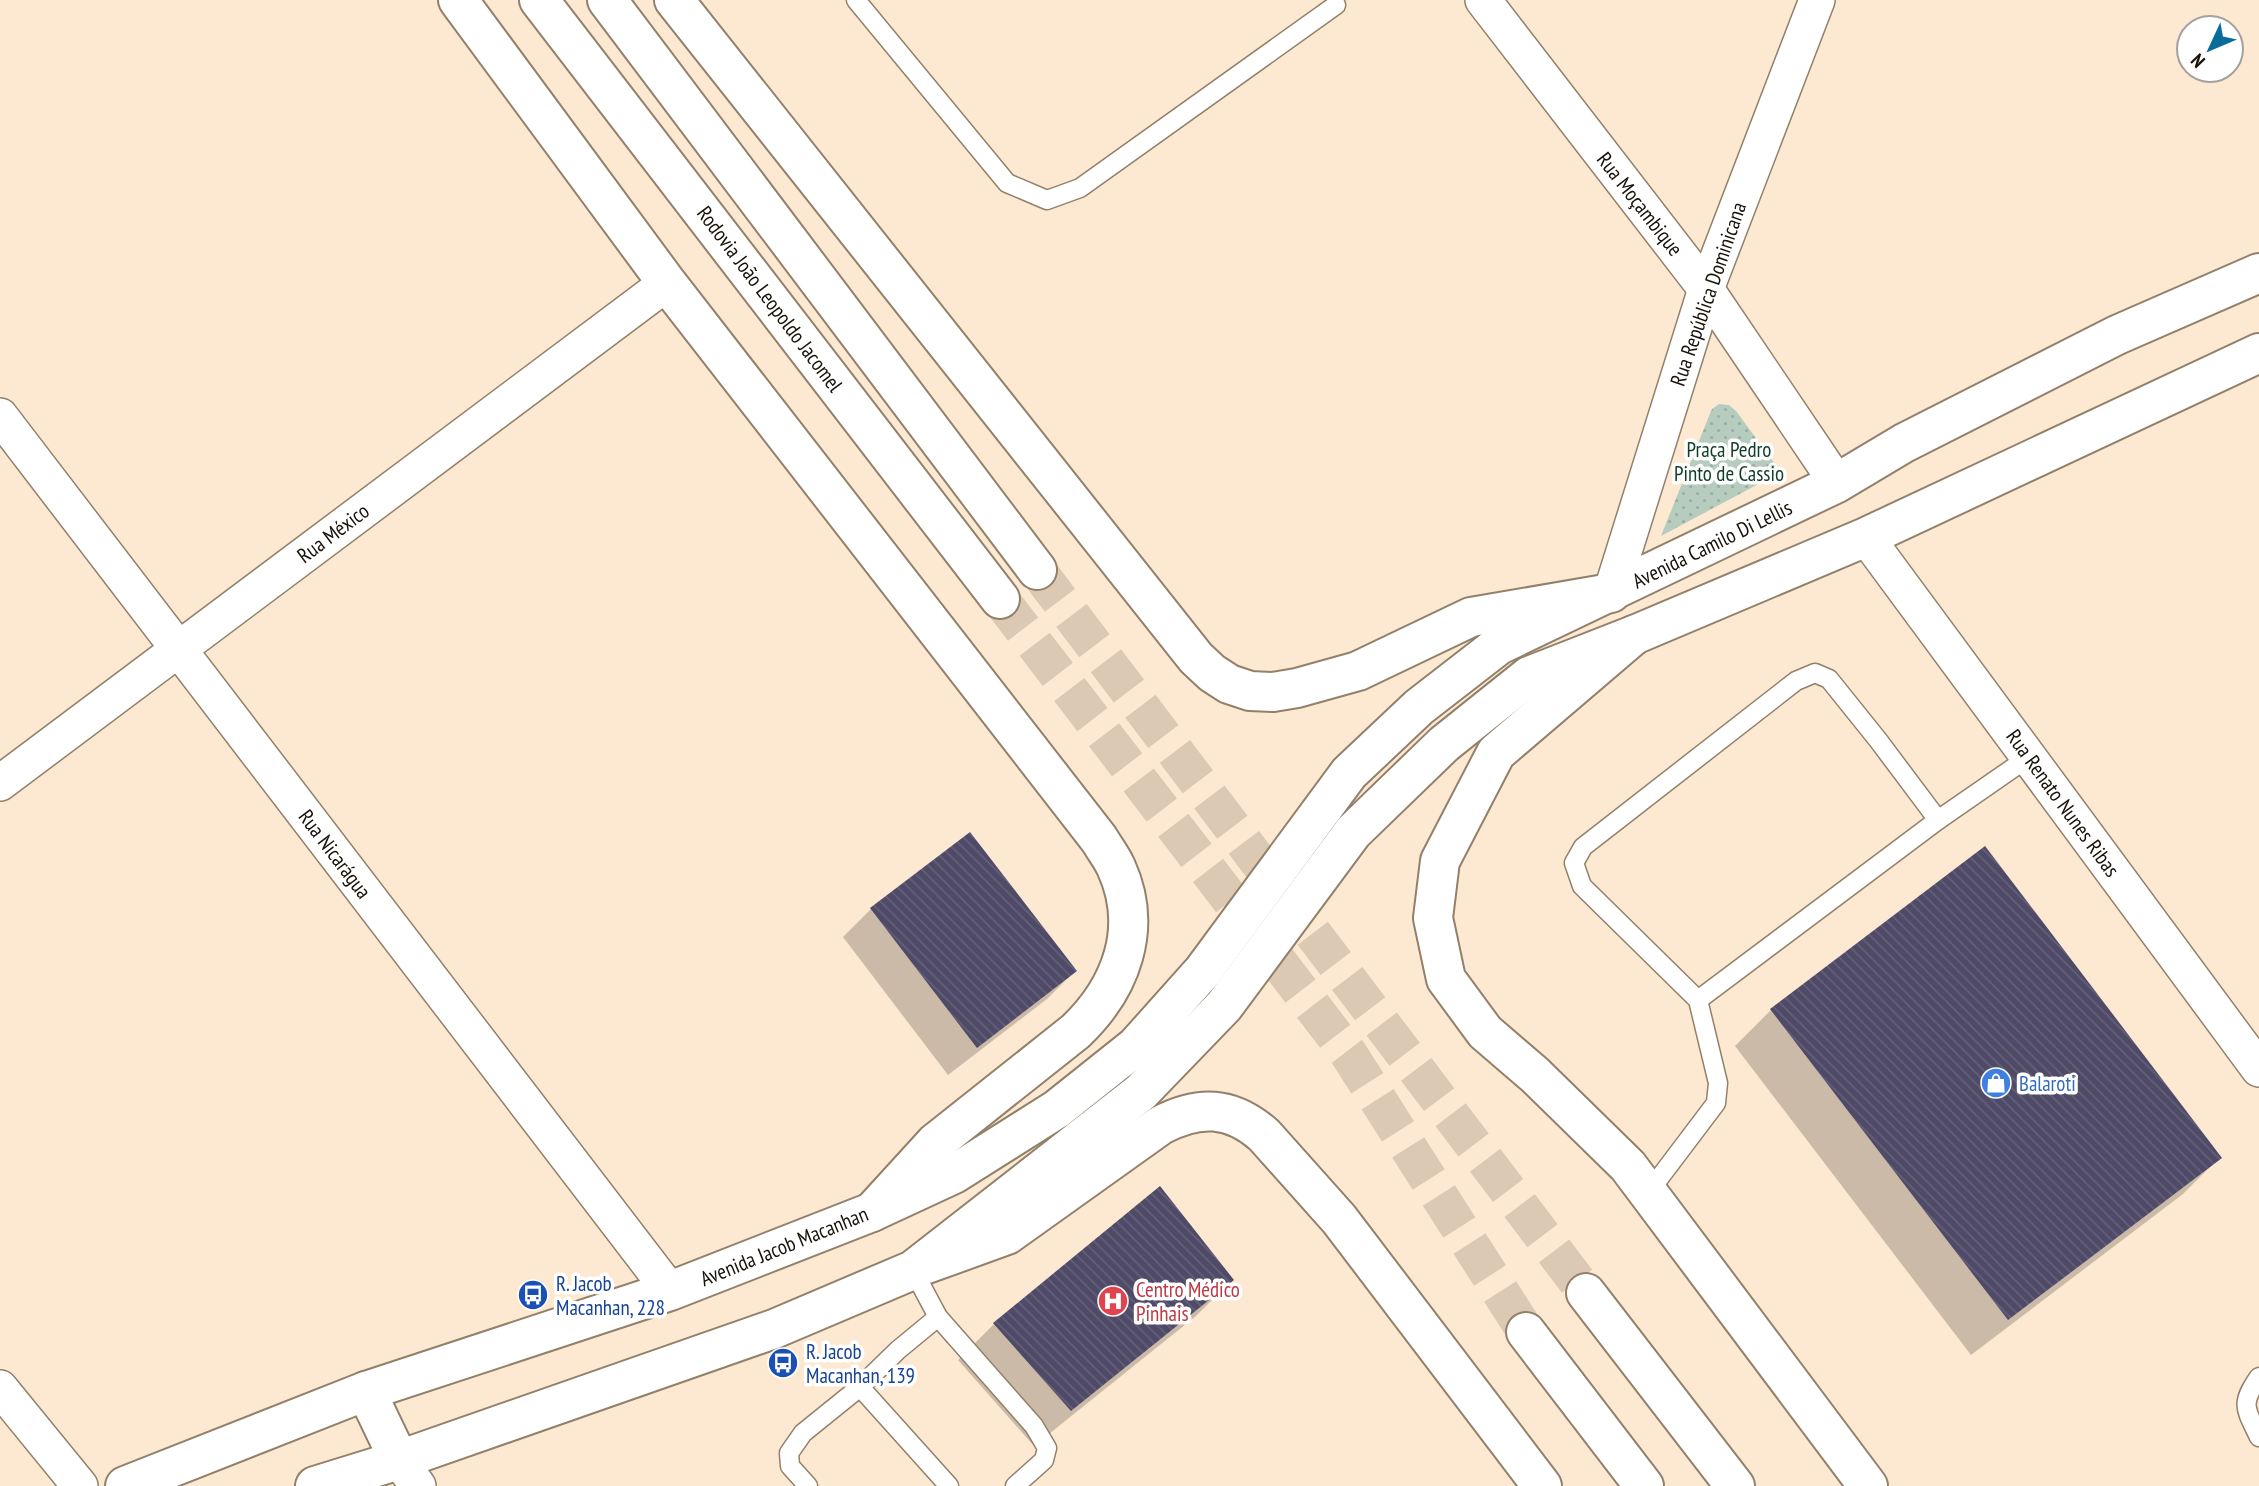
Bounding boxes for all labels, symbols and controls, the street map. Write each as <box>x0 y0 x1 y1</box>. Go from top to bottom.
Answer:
north arrow <box>2175 14 2245 84</box>
text: N <box>2186 49 2210 73</box>
street label: Rua Moçambique <box>1591 147 1689 261</box>
street label: Rua República Dominicana <box>1664 198 1752 390</box>
street label: Rodovia João Leopoldo Jacomel <box>691 201 849 397</box>
park label: Praça Pedro Pinto de Cassio <box>1674 436 1784 487</box>
street label: Avenida Camilo Di Lellis <box>1628 494 1796 594</box>
street label: Rua México <box>292 497 374 569</box>
street label: Rua Renato Nunes Ribas <box>2000 724 2126 882</box>
street label: Rua Nicarágua <box>293 804 377 904</box>
shop icon: Balaroti <box>1979 1066 2013 1100</box>
place label: Balaroti <box>2019 1070 2076 1097</box>
street label: Avenida Jacob Macanhan <box>696 1200 872 1292</box>
place label: R. Jacob Macanhan, 228 <box>556 1270 665 1321</box>
place label: Centro Médico Pinhais <box>1136 1276 1240 1327</box>
bus stop icon: R. Jacob Macanhan, 228 <box>516 1278 550 1312</box>
hospital icon: Centro Médico Pinhais <box>1096 1284 1130 1318</box>
place label: R. Jacob Macanhan, 139 <box>806 1338 915 1389</box>
bus stop icon: R. Jacob Macanhan, 139 <box>766 1346 800 1380</box>

